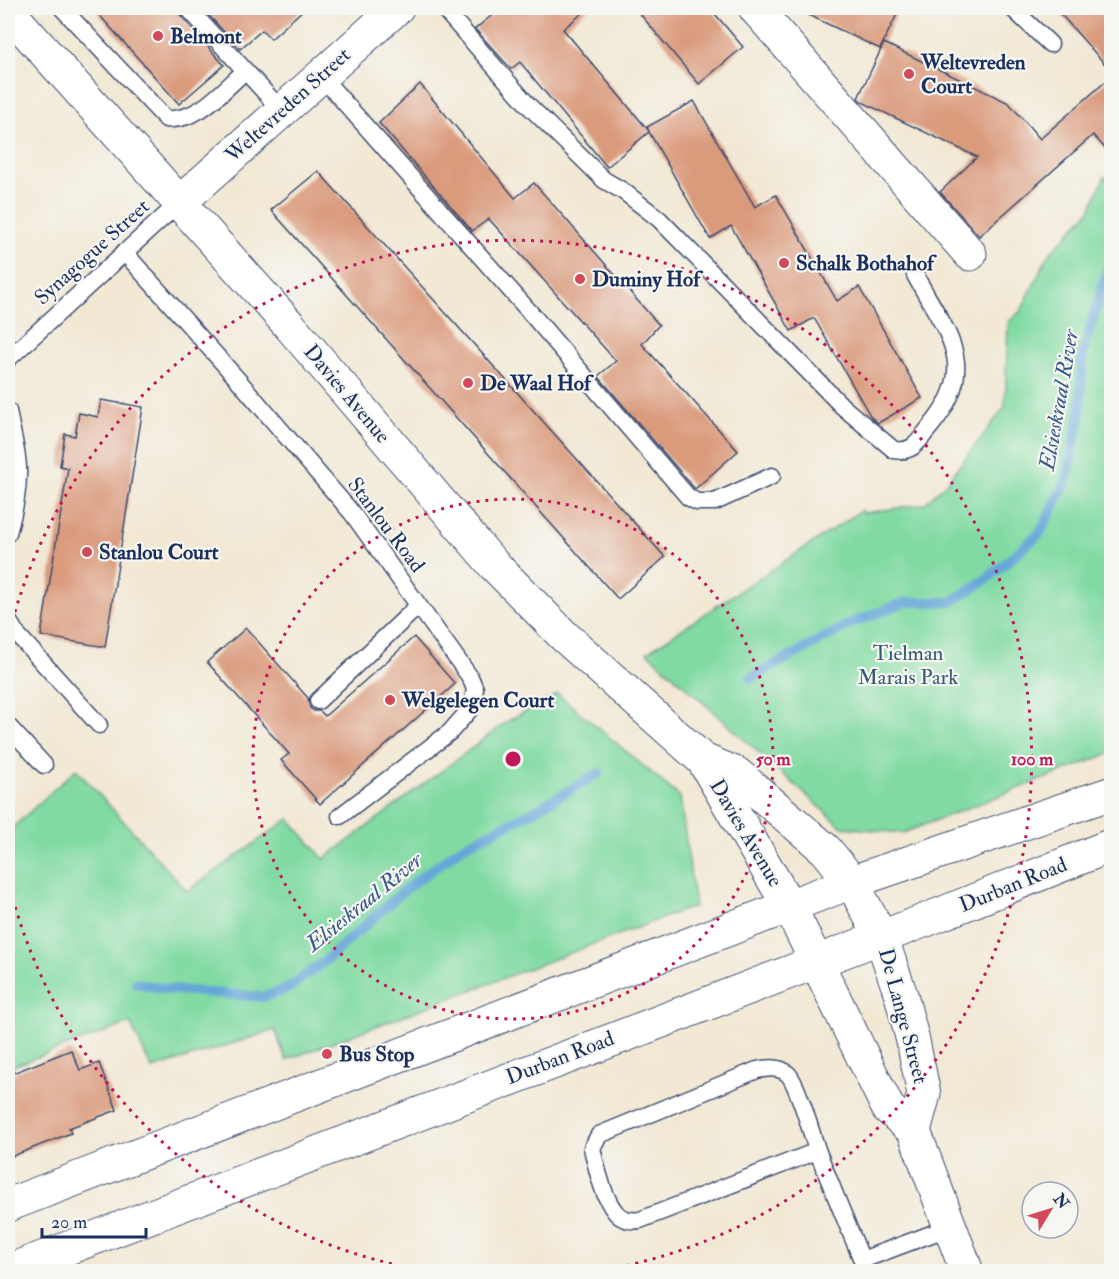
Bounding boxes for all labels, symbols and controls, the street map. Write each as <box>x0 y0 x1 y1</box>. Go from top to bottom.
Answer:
place label: Belmont <box>170 23 242 50</box>
marker: Belmont <box>151 29 165 43</box>
street label: Weltevreden Street <box>219 41 356 169</box>
place label: Weltevreden Court <box>920 49 1026 100</box>
marker: Weltevreden Court <box>902 67 916 81</box>
street label: Synagogue Street <box>29 193 155 311</box>
place label: Schalk Bothahof <box>796 250 937 277</box>
marker: Schalk Bothahof <box>777 256 791 270</box>
place label: Duminy Hof <box>592 266 703 293</box>
marker: Duminy Hof <box>573 272 587 286</box>
water label: Elsieskraal River <box>1033 326 1085 474</box>
street label: Davies Avenue <box>298 339 396 449</box>
place label: De Waal Hof <box>480 370 594 397</box>
marker: De Waal Hof <box>461 376 475 390</box>
street label: Stanlou Road <box>341 472 431 579</box>
place label: Stanlou Court <box>99 539 219 566</box>
marker: Stanlou Court <box>80 545 94 559</box>
park label: Tielman Marais Park <box>858 640 958 691</box>
place label: Welgelegen Court <box>401 687 554 714</box>
marker: Welgelegen Court <box>383 693 397 707</box>
text: 50 m <box>756 748 791 771</box>
text: 100 m <box>1011 748 1054 771</box>
centre of rings <box>503 749 523 769</box>
street label: Davies Avenue <box>703 774 789 892</box>
water label: Elsieskraal River <box>298 845 429 959</box>
street label: Durban Road <box>955 851 1071 919</box>
street label: De Lange Street <box>872 945 934 1087</box>
street label: Durban Road <box>502 1025 619 1091</box>
place label: Bus Stop <box>339 1041 415 1068</box>
marker: Bus Stop <box>320 1047 334 1061</box>
north arrow <box>1020 1180 1080 1240</box>
text: N <box>1048 1189 1074 1214</box>
scale bar <box>42 1201 146 1239</box>
text: 20 m <box>51 1211 87 1234</box>

